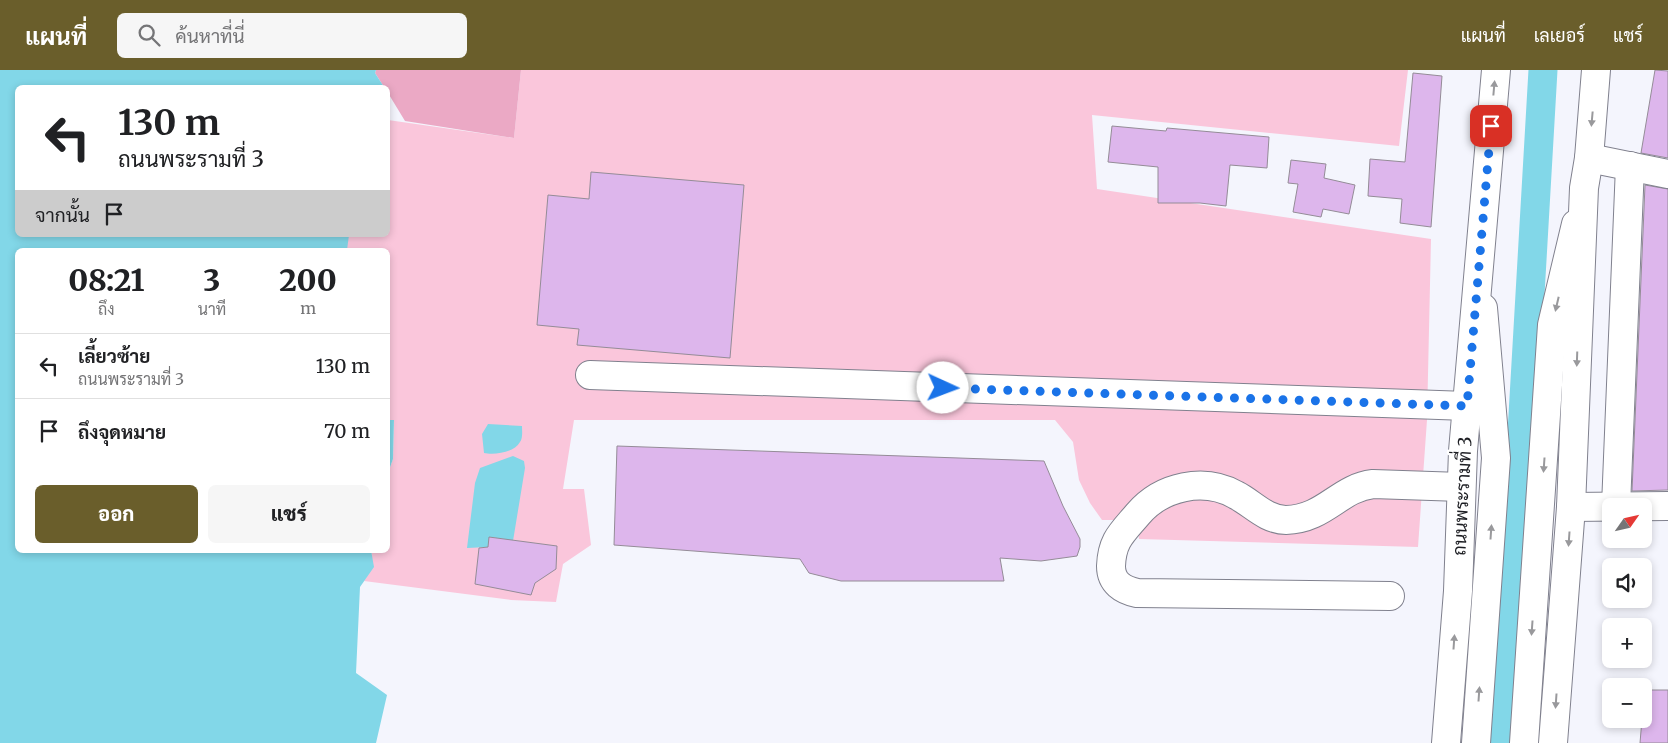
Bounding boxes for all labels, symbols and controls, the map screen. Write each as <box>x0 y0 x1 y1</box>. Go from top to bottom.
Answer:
search box <box>117 13 467 58</box>
text: แผนที่ <box>25 21 87 52</box>
icon: search <box>135 21 163 49</box>
text: ค้นหาที่นี่ <box>175 24 245 48</box>
text: แผนที่ <box>1461 24 1506 47</box>
text: เลเยอร์ <box>1534 24 1585 47</box>
text: แชร์ <box>1613 24 1643 47</box>
one-way arrow <box>1491 80 1499 96</box>
text: 130 m <box>118 101 220 145</box>
icon: left <box>35 105 100 170</box>
pin <box>1470 105 1512 147</box>
one-way arrow <box>1588 111 1596 127</box>
icon: arrive <box>1477 112 1505 140</box>
text: ถนนพระรามที่ 3 <box>118 145 264 173</box>
icon: arrive <box>100 200 128 228</box>
text: จากนั้น <box>35 203 90 227</box>
text: 08:21 <box>68 261 145 299</box>
text: 3 <box>203 261 221 299</box>
text: 200 <box>279 261 337 299</box>
one-way arrow <box>1553 296 1561 311</box>
text: m <box>300 298 316 318</box>
text: ถึง <box>98 299 115 319</box>
text: นาที <box>198 299 226 319</box>
text: เลี้ยวซ้าย <box>78 344 150 368</box>
one-way arrow <box>1573 351 1581 367</box>
icon: left <box>35 352 63 380</box>
text: 130 m <box>316 354 370 378</box>
position arrow <box>916 361 968 413</box>
text: ถนนพระรามที่ 3 <box>78 369 184 389</box>
icon: arrive <box>35 417 63 445</box>
text: 70 m <box>324 419 370 443</box>
text: ถึงจุดหมาย <box>78 420 166 444</box>
street label: ถนนพระรามที่ 3 <box>1443 435 1477 556</box>
one-way arrow <box>1539 458 1547 474</box>
button: ออก <box>35 485 198 543</box>
button: แชร์ <box>208 485 370 543</box>
north arrow <box>1602 498 1652 548</box>
map controls <box>1602 498 1652 728</box>
one-way arrow <box>1487 524 1495 540</box>
one-way arrow <box>1564 531 1572 547</box>
button: sound <box>1602 558 1652 608</box>
button: + <box>1602 618 1652 668</box>
one-way arrow <box>1528 620 1536 636</box>
one-way arrow <box>1450 634 1458 650</box>
button: − <box>1602 678 1652 728</box>
one-way arrow <box>1476 686 1484 702</box>
one-way arrow <box>1552 693 1560 709</box>

